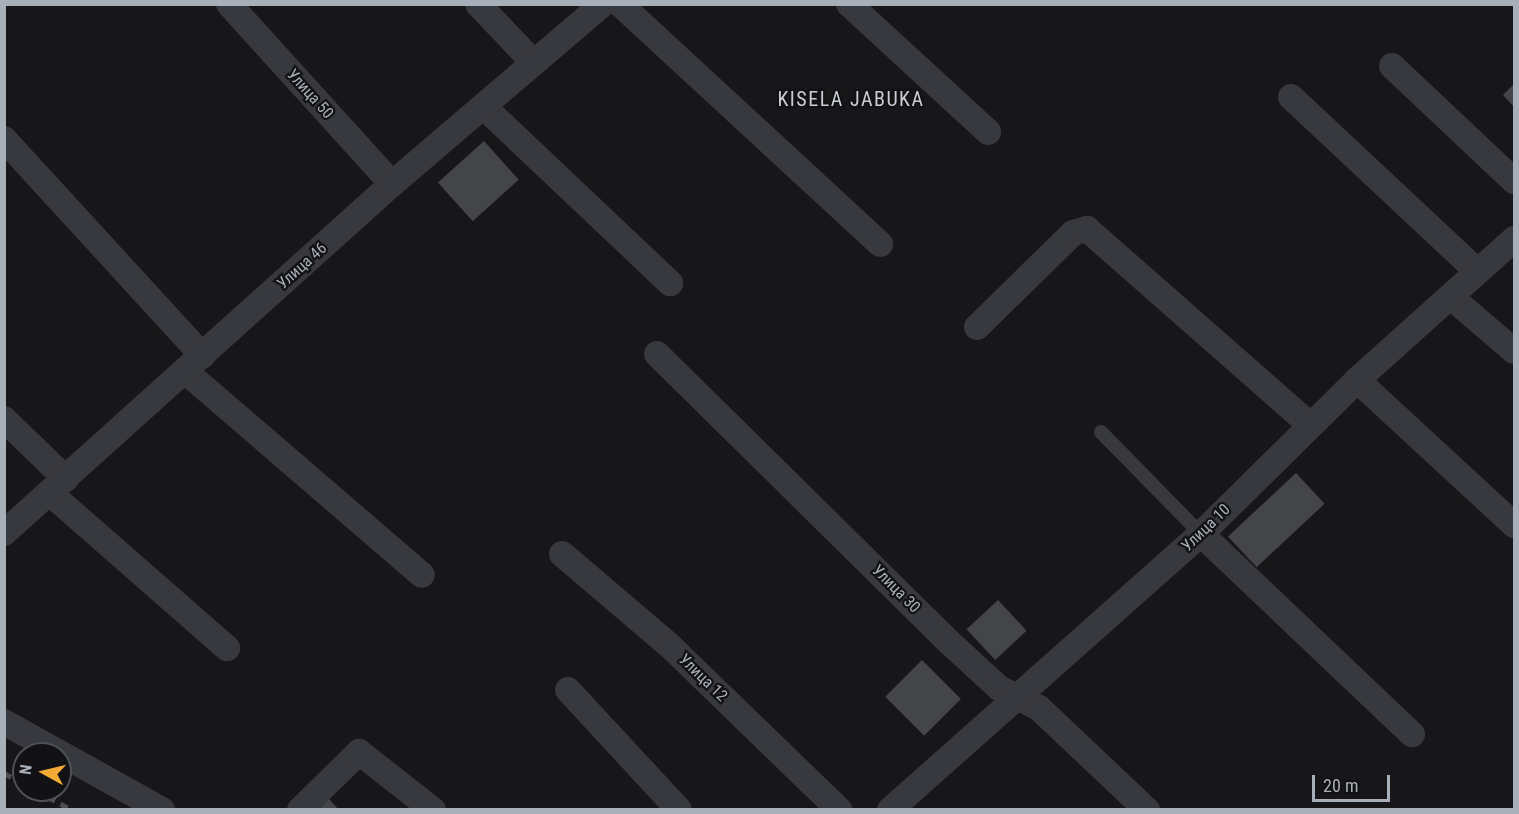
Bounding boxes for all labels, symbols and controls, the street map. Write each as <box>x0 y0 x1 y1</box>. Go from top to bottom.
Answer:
street label: Улица 50 <box>283 65 337 123</box>
district label: KISELA JABUKA <box>777 87 925 111</box>
street label: Улица 46 <box>273 239 331 293</box>
street label: Улица 10 <box>1178 500 1234 556</box>
street label: Улица 30 <box>868 561 924 617</box>
street label: Улица 12 <box>675 650 731 706</box>
north arrow <box>12 742 72 802</box>
scale bar <box>1315 763 1393 801</box>
text: N <box>16 764 36 776</box>
text: 20 m <box>1323 775 1358 796</box>

